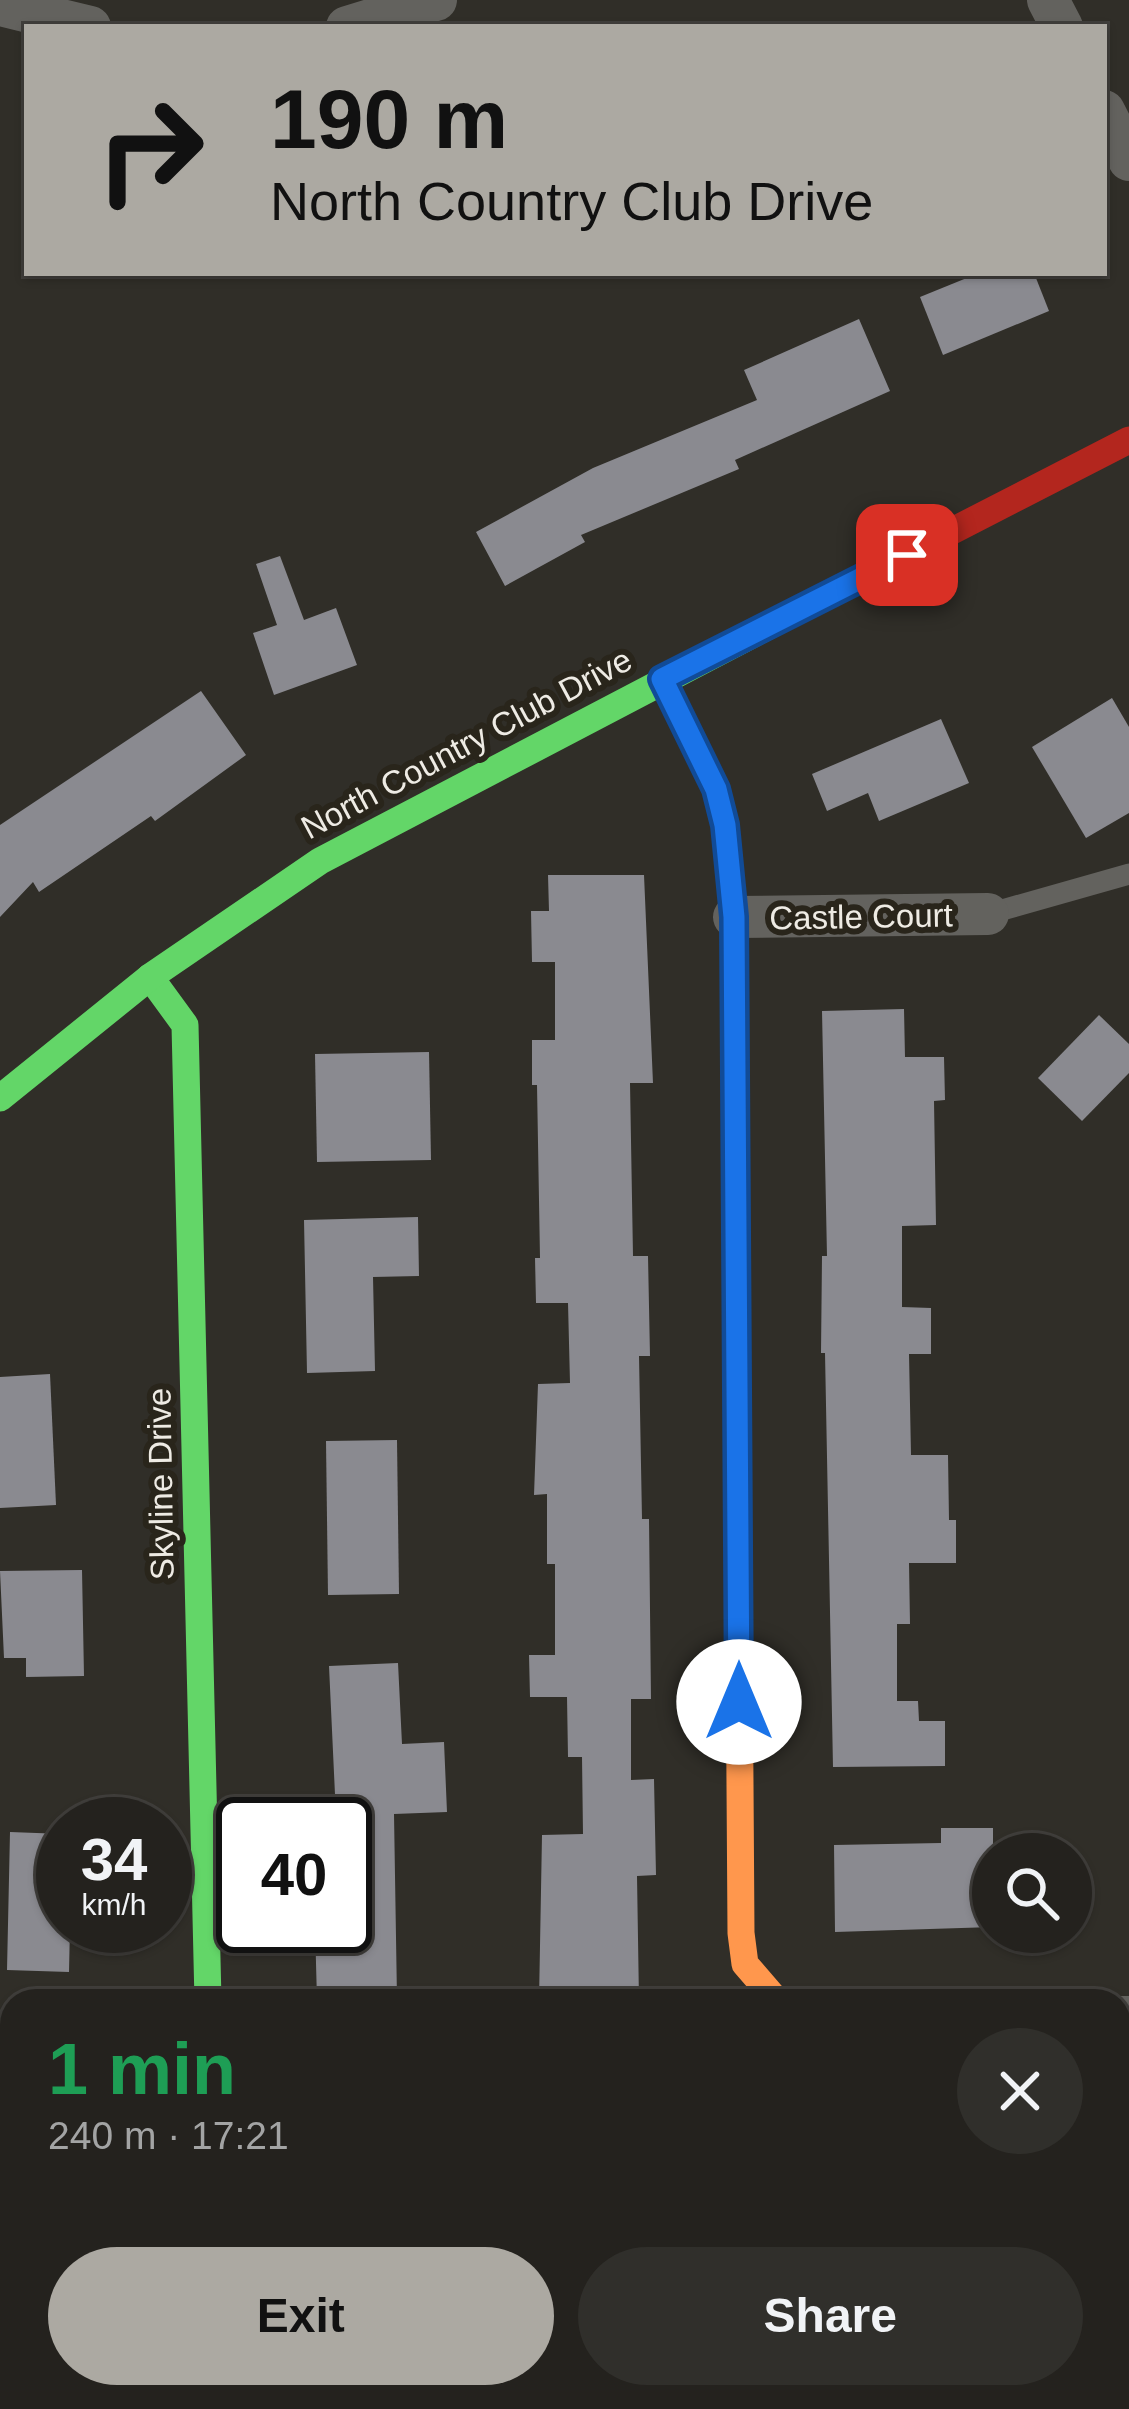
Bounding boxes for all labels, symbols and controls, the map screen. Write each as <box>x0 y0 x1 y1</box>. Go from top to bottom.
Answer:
icon: right <box>72 72 228 228</box>
text: 190 m <box>270 72 508 166</box>
text: North Country Club Drive <box>270 171 873 231</box>
pin <box>856 504 958 606</box>
icon: arrive <box>874 522 940 588</box>
street label: North Country Club Drive <box>295 641 638 846</box>
street label: Castle Court <box>769 896 953 937</box>
street label: Skyline Drive <box>140 1387 181 1581</box>
position arrow <box>676 1639 802 1765</box>
speed limit sign: 40 <box>216 1797 372 1953</box>
text: 34 <box>81 1826 147 1893</box>
map controls <box>972 1833 1092 1953</box>
button: search <box>972 1833 1092 1953</box>
text: km/h <box>81 1888 147 1921</box>
button: close <box>957 2028 1083 2154</box>
text: 1 min <box>48 2029 236 2109</box>
text: 240 m · 17:21 <box>48 2114 289 2157</box>
button: Exit <box>48 2247 554 2385</box>
button: Share <box>578 2247 1083 2385</box>

